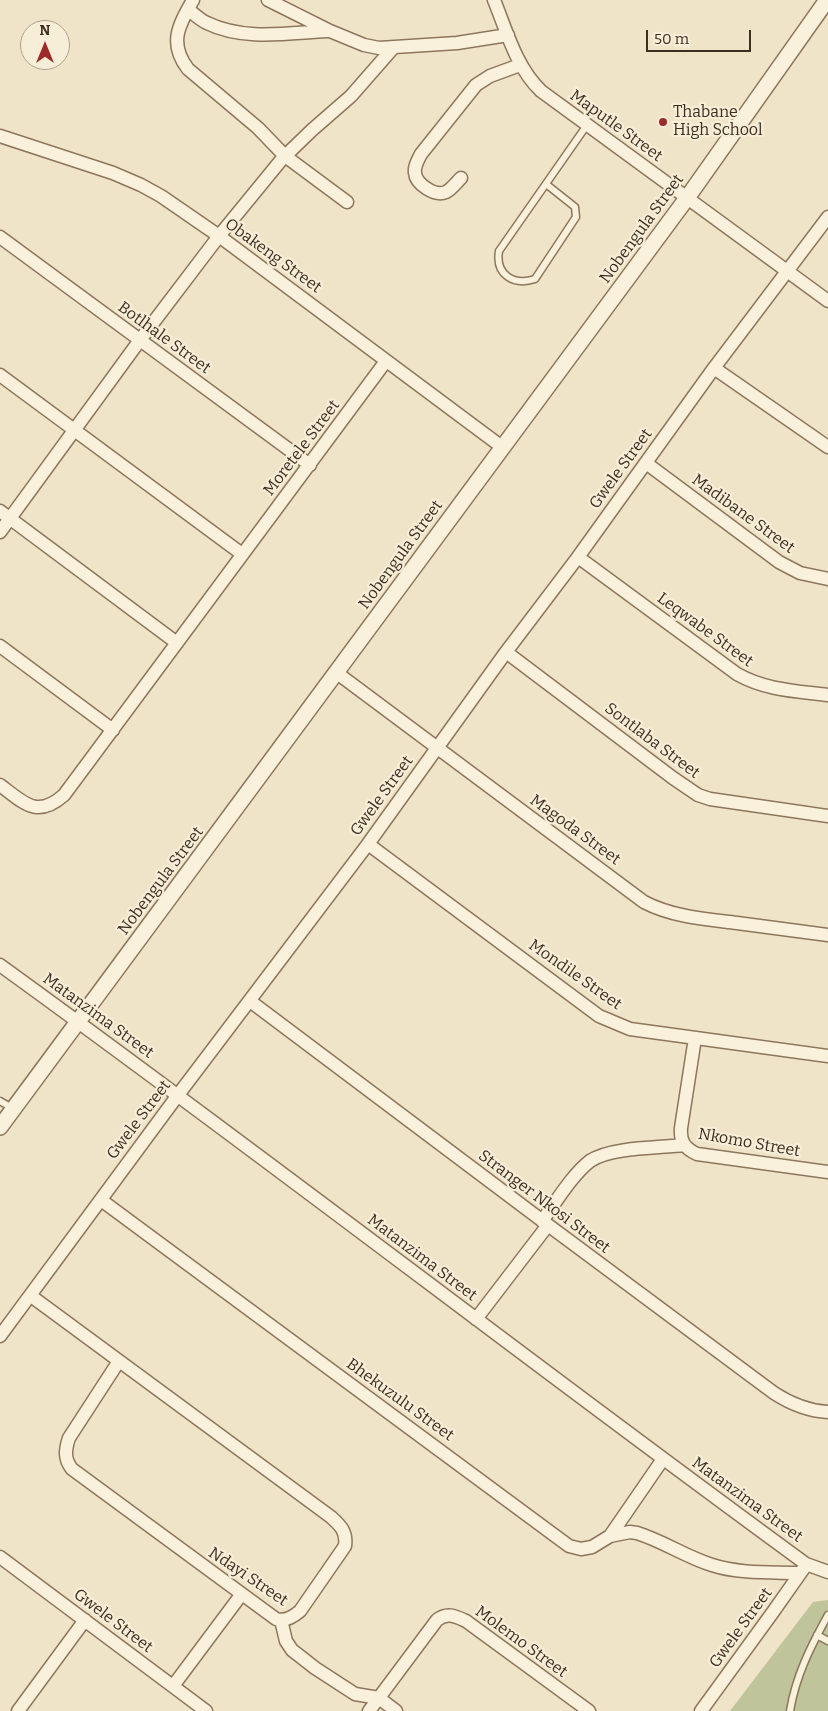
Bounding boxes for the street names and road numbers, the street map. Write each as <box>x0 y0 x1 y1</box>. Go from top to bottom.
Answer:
street label: Maputle Street <box>566 86 666 166</box>
street label: Nobengula Street <box>596 171 688 287</box>
street label: Obakeng Street <box>221 215 325 297</box>
street label: Botlhale Street <box>114 298 214 378</box>
street label: Moretele Street <box>260 396 344 500</box>
street label: Gwele Street <box>586 425 656 513</box>
street label: Madibane Street <box>688 470 798 558</box>
street label: Nobengula Street <box>355 497 447 613</box>
street label: Leqwabe Street <box>653 589 757 671</box>
street label: Sontlaba Street <box>601 699 703 783</box>
street label: Gwele Street <box>347 752 417 840</box>
street label: Magoda Street <box>526 791 624 869</box>
street label: Nobengula Street <box>114 823 208 939</box>
street label: Mondile Street <box>525 936 625 1014</box>
street label: Matanzima Street <box>39 969 157 1063</box>
street label: Gwele Street <box>103 1077 175 1163</box>
street label: Nkomo Street <box>697 1125 801 1161</box>
street label: Stranger Nkosi Street <box>475 1146 613 1258</box>
street label: Matanzima Street <box>363 1211 481 1305</box>
street label: Bhekuzulu Street <box>343 1355 457 1445</box>
street label: Matanzima Street <box>688 1453 806 1547</box>
street label: Ndayi Street <box>205 1543 291 1611</box>
street label: Gwele Street <box>706 1584 776 1672</box>
street label: Gwele Street <box>70 1585 156 1657</box>
street label: Molemo Street <box>471 1602 571 1682</box>

